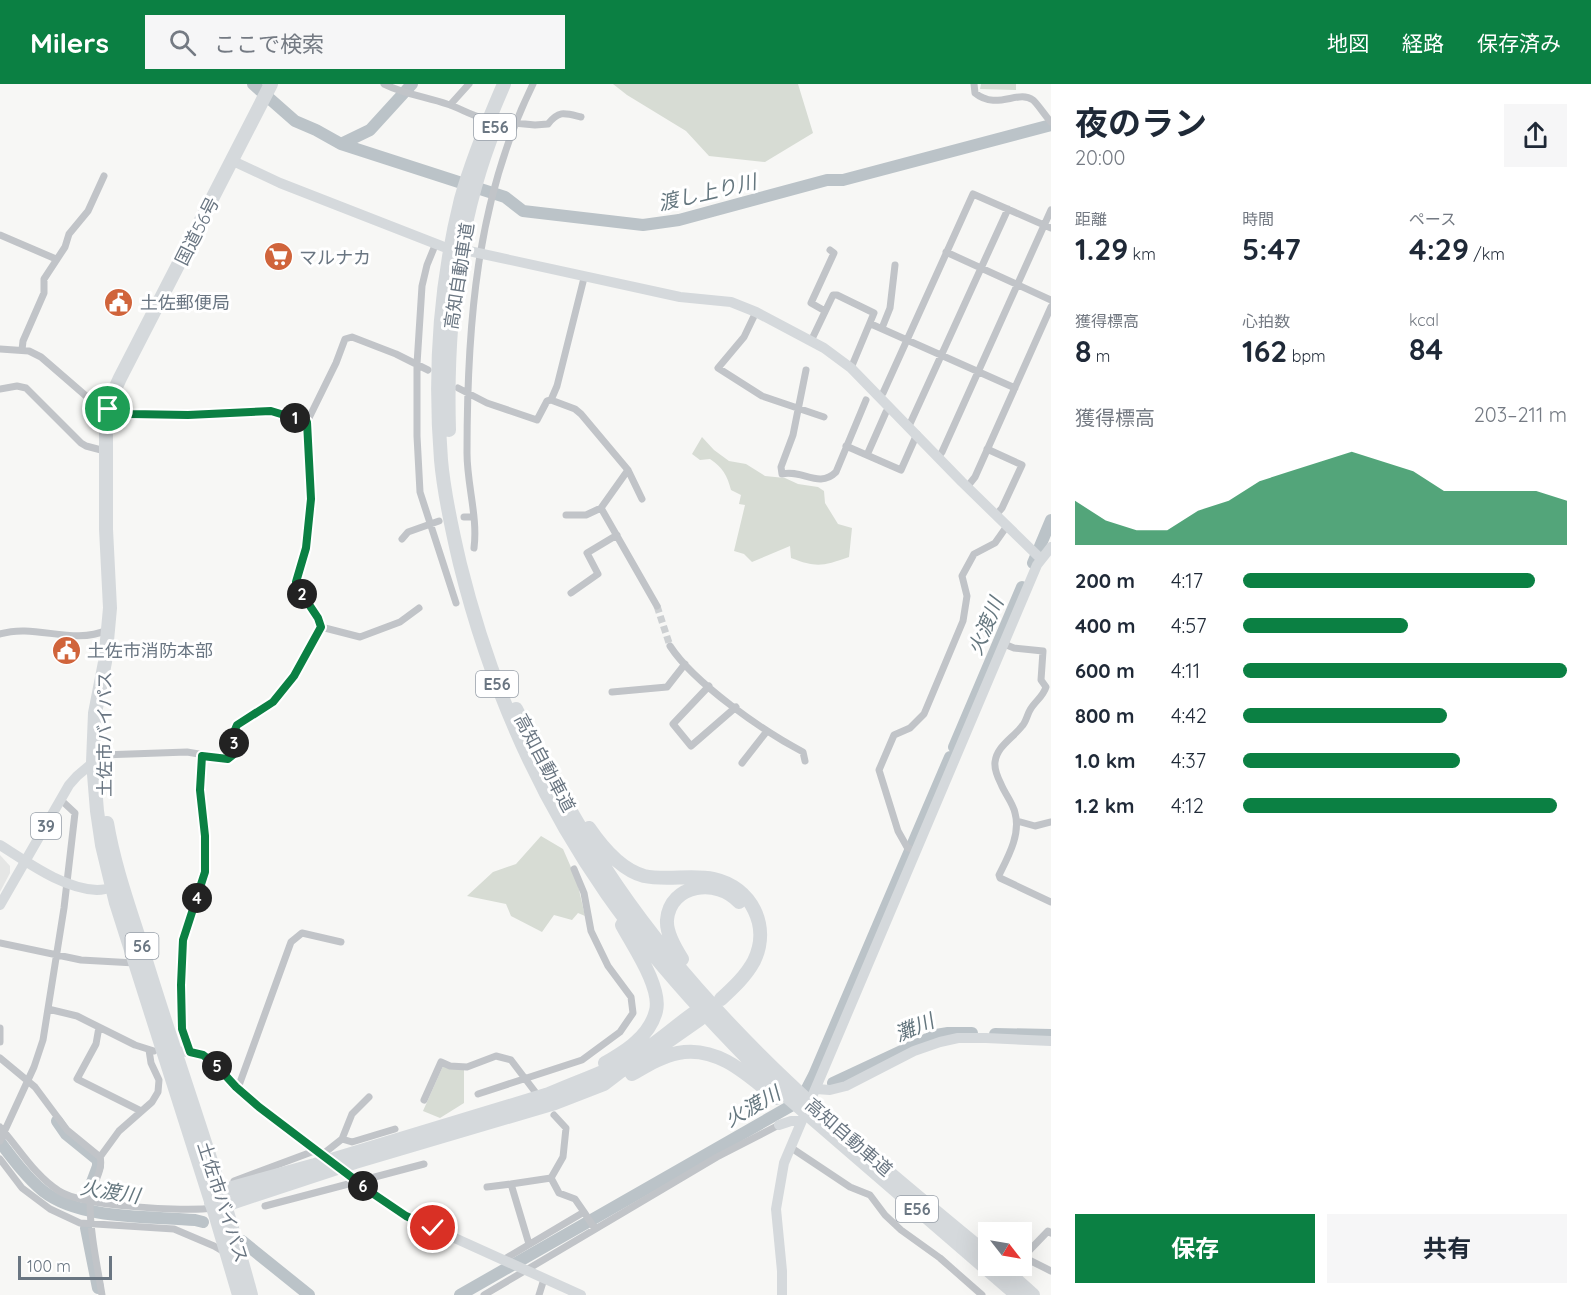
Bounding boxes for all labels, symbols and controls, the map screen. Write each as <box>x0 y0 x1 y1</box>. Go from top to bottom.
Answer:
search box <box>145 15 565 69</box>
text: Milers <box>30 25 109 60</box>
icon: search <box>166 26 199 59</box>
text: ここで検索 <box>214 30 324 58</box>
text: 地図 <box>1327 30 1369 56</box>
text: 経路 <box>1402 30 1444 56</box>
text: 保存済み <box>1477 30 1561 56</box>
text: 夜のラン <box>1075 102 1207 143</box>
button: share <box>1504 104 1567 167</box>
road number: E56 <box>474 114 516 140</box>
text: 20:00 <box>1075 145 1126 170</box>
water label: 渡し上り川 <box>655 168 760 215</box>
street label: 国道56号 <box>170 193 224 269</box>
text: 距離 <box>1075 209 1107 229</box>
text: 時間 <box>1242 209 1274 229</box>
text: ペース <box>1409 209 1456 229</box>
street label: 高知自動車道 <box>439 221 479 331</box>
text: 1.29 <box>1075 230 1128 268</box>
text: 5:47 <box>1242 230 1301 268</box>
text: 4:29 <box>1409 230 1469 268</box>
supermarket icon: マルナカ <box>262 241 294 273</box>
text: km <box>1128 244 1156 264</box>
text: /km <box>1469 244 1505 264</box>
place label: マルナカ <box>299 246 371 269</box>
public building icon: 土佐郵便局 <box>103 286 135 318</box>
place label: 土佐郵便局 <box>140 291 230 314</box>
text: kcal <box>1409 310 1439 330</box>
text: 獲得標高 <box>1075 311 1139 331</box>
text: 心拍数 <box>1242 311 1290 331</box>
text: 84 <box>1409 330 1443 368</box>
text: 8 <box>1075 332 1091 370</box>
text: 162 <box>1242 332 1287 370</box>
text: m <box>1091 346 1110 366</box>
text: bpm <box>1287 346 1326 366</box>
pin <box>82 383 133 434</box>
icon: arrive <box>91 392 124 425</box>
text: 203–211 m <box>1474 402 1567 427</box>
pin: 1 <box>280 403 310 433</box>
text: 獲得標高 <box>1075 405 1155 430</box>
text: 1 <box>292 408 298 428</box>
text: 200 m <box>1075 568 1135 593</box>
text: 4:17 <box>1171 568 1203 593</box>
pin: 2 <box>287 579 317 609</box>
text: 2 <box>297 584 307 604</box>
water label: 火渡川 <box>962 592 1009 658</box>
text: 400 m <box>1075 613 1135 638</box>
text: 4:57 <box>1171 613 1206 638</box>
public building icon: 土佐市消防本部 <box>50 634 82 666</box>
place label: 土佐市消防本部 <box>87 639 213 662</box>
text: 600 m <box>1075 658 1135 683</box>
text: 4:11 <box>1171 658 1200 683</box>
street label: 土佐市バイパス <box>93 671 116 797</box>
road number: E56 <box>476 671 518 697</box>
text: 800 m <box>1075 703 1135 728</box>
text: 4:42 <box>1171 703 1207 728</box>
street label: 高知自動車道 <box>509 710 581 816</box>
pin: 3 <box>219 728 249 758</box>
text: 3 <box>230 733 238 753</box>
text: 1.0 km <box>1075 748 1135 773</box>
text: 4:37 <box>1171 748 1206 773</box>
text: 1.2 km <box>1075 793 1135 818</box>
text: 4:12 <box>1171 793 1204 818</box>
road number: 39 <box>31 813 61 839</box>
pin: 4 <box>182 883 212 913</box>
text: 4 <box>192 888 202 908</box>
road number: 56 <box>126 933 158 959</box>
water label: 灘川 <box>891 1007 939 1046</box>
pin: 5 <box>202 1051 232 1081</box>
text: 5 <box>212 1056 222 1076</box>
water label: 火渡川 <box>720 1079 786 1132</box>
street label: 高知自動車道 <box>801 1093 897 1181</box>
street label: 土佐市バイパス <box>193 1139 253 1265</box>
pin: 6 <box>348 1171 378 1201</box>
water label: 火渡川 <box>78 1174 144 1208</box>
text: 6 <box>359 1176 367 1196</box>
road number: E56 <box>896 1196 938 1222</box>
pin <box>407 1202 458 1253</box>
icon: check <box>416 1211 449 1244</box>
button: 保存 <box>1075 1214 1315 1283</box>
button: 共有 <box>1327 1214 1567 1283</box>
north arrow <box>978 1222 1032 1276</box>
map controls <box>978 1222 1032 1276</box>
scale bar <box>18 1253 112 1280</box>
text: 100 m <box>27 1256 71 1276</box>

